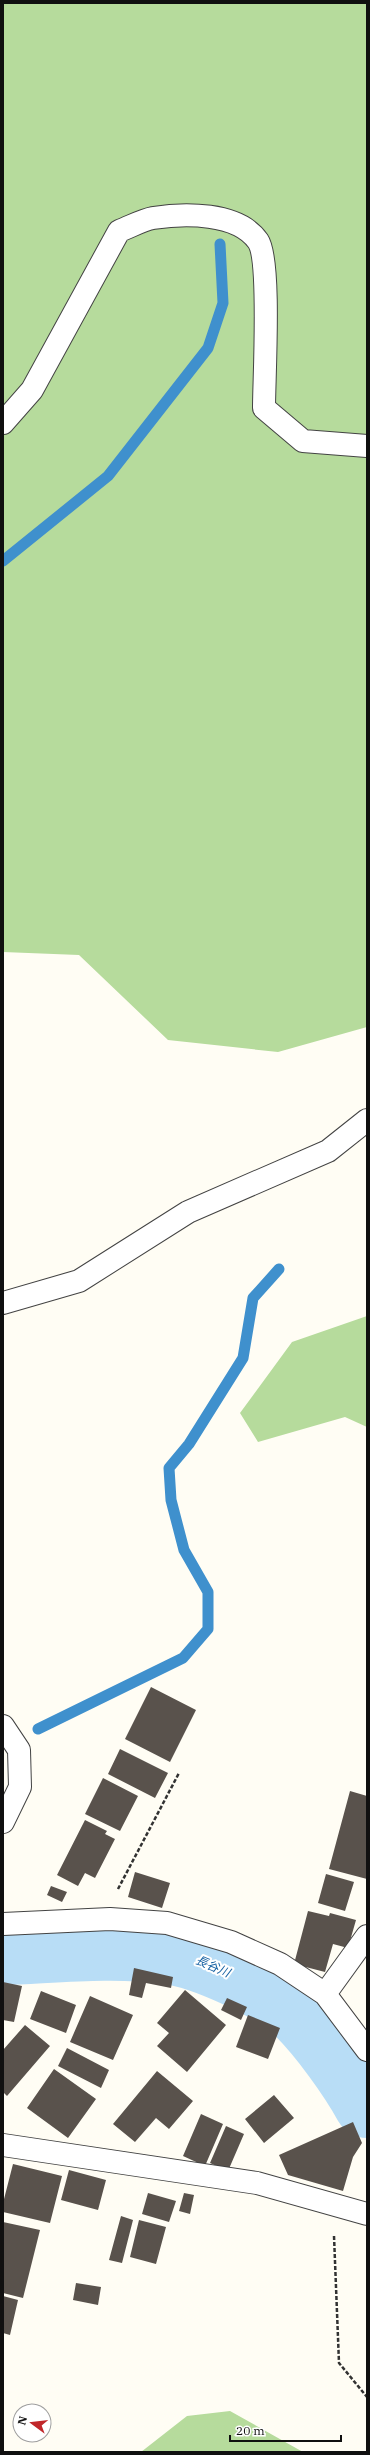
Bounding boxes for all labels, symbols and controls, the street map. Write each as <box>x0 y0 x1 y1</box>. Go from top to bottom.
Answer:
water label: 長谷川 <box>193 1952 234 1981</box>
north arrow <box>12 2403 52 2443</box>
text: N <box>14 2414 30 2426</box>
scale bar <box>230 2417 341 2443</box>
text: 20 m <box>236 2423 265 2438</box>

